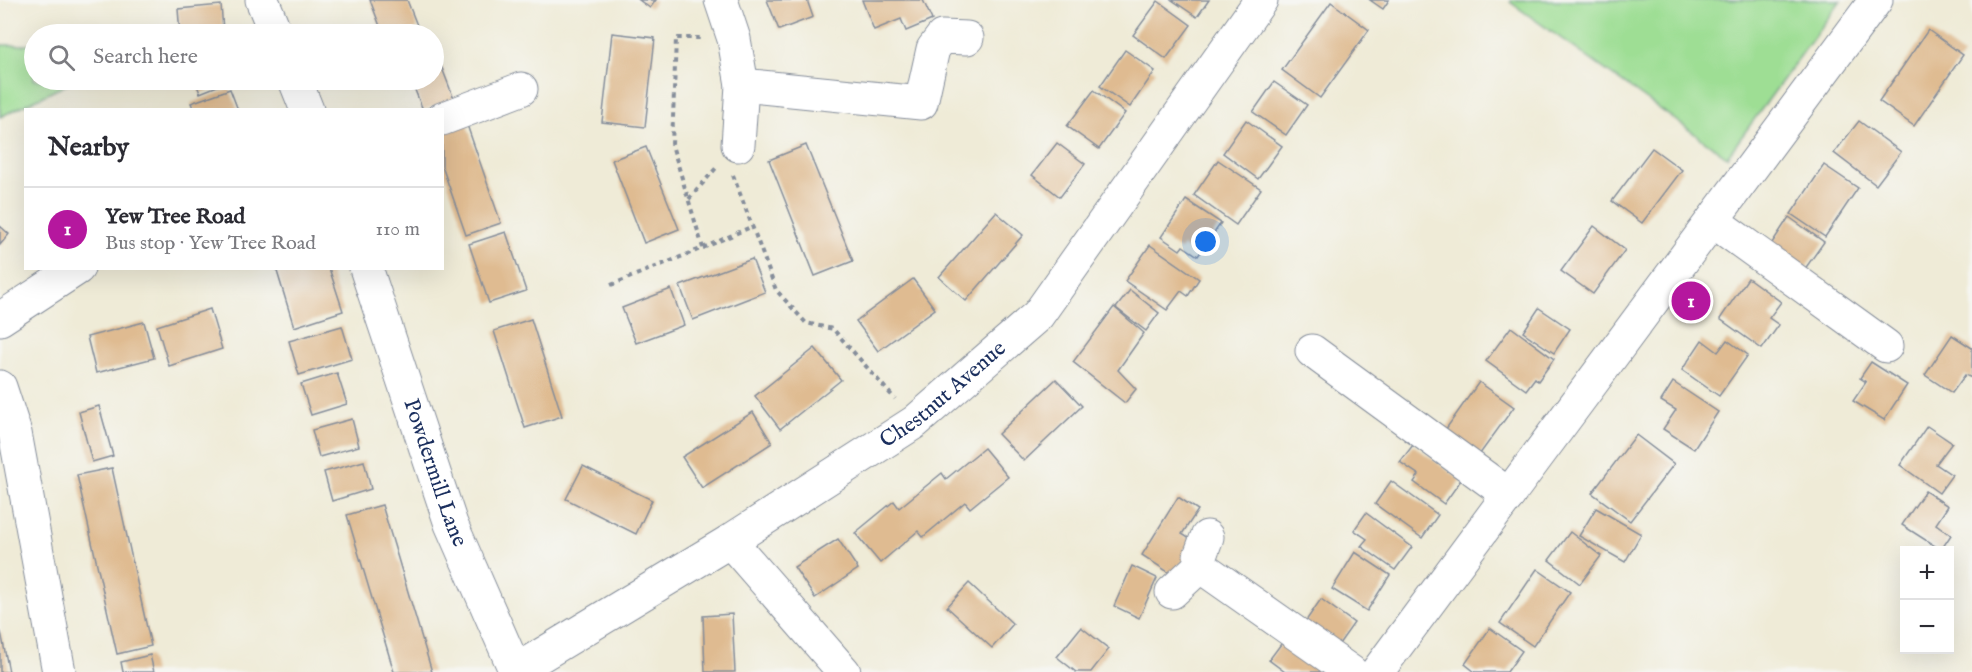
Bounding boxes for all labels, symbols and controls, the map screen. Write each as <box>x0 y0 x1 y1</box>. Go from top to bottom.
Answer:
search box <box>24 24 444 90</box>
icon: search <box>45 41 78 74</box>
text: Search here <box>93 43 198 71</box>
text: Nearby <box>48 131 129 164</box>
text: Yew Tree Road <box>105 203 245 231</box>
text: 1 <box>64 217 71 242</box>
text: 110 m <box>376 217 420 242</box>
your location <box>1191 227 1220 256</box>
text: Bus stop · Yew Tree Road <box>105 231 316 256</box>
pin: 1 <box>1672 278 1710 324</box>
street label: Chestnut Avenue <box>875 335 1012 455</box>
street label: Powdermill Lane <box>396 395 473 551</box>
map controls <box>1900 546 1954 654</box>
button: + <box>1900 546 1954 600</box>
button: − <box>1900 600 1954 654</box>

